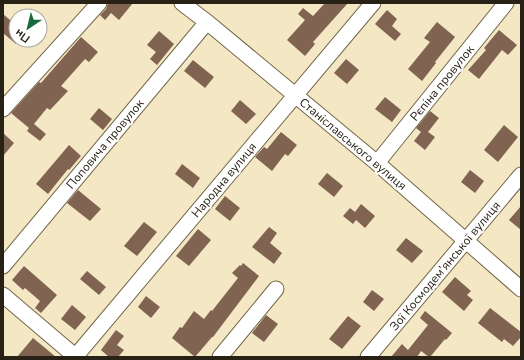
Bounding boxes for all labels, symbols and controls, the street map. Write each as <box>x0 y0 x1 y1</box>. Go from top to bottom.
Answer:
north arrow <box>8 8 48 48</box>
text: Пн <box>12 25 33 46</box>
street label: Рєпіна провулок <box>406 41 478 124</box>
street label: Станіславського вулиця <box>296 94 410 194</box>
street label: Поповича провулок <box>63 95 148 192</box>
street label: Народна вулиця <box>188 139 260 221</box>
street label: Зої Космодем’янської вулиця <box>386 198 504 334</box>

